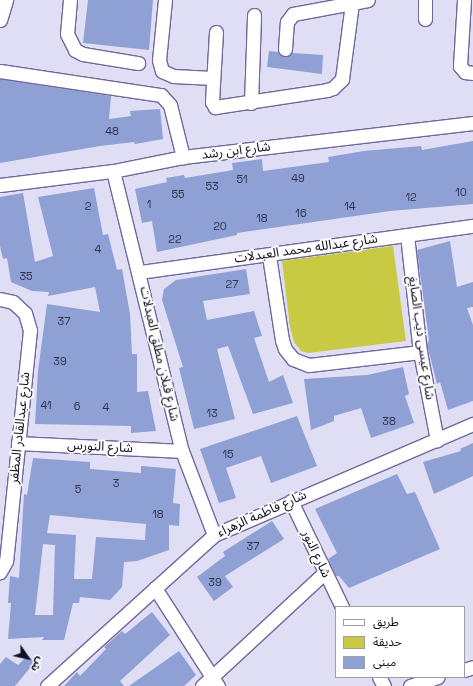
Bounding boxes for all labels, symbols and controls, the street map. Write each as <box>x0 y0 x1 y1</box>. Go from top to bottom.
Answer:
house number: 48 <box>105 124 119 138</box>
street label: شارع ابن رشد <box>201 139 271 163</box>
house number: 49 <box>291 171 305 185</box>
house number: 51 <box>236 172 248 186</box>
house number: 53 <box>205 179 219 193</box>
house number: 10 <box>455 185 467 199</box>
house number: 55 <box>171 187 185 201</box>
house number: 12 <box>405 190 417 204</box>
house number: 1 <box>147 197 151 211</box>
house number: 2 <box>85 199 91 213</box>
house number: 14 <box>344 199 356 213</box>
house number: 16 <box>295 206 307 220</box>
house number: 18 <box>256 211 268 225</box>
house number: 20 <box>213 219 227 233</box>
street label: شارع عبدالله محمد العبدلات <box>233 231 379 267</box>
house number: 22 <box>168 232 182 246</box>
house number: 4 <box>95 242 101 256</box>
house number: 35 <box>19 269 33 283</box>
street label: شارع عيسى ذيب الصايغ <box>405 275 437 401</box>
house number: 27 <box>226 277 238 291</box>
street label: شارع قبلان مطلق العبدلات <box>136 285 182 423</box>
house number: 37 <box>58 314 70 328</box>
house number: 39 <box>53 354 67 368</box>
street label: شارع عبدالقادر المظفر <box>6 371 34 485</box>
house number: 41 <box>40 398 52 412</box>
house number: 6 <box>74 399 80 413</box>
house number: 4 <box>103 400 109 414</box>
house number: 13 <box>206 406 218 420</box>
house number: 38 <box>382 414 396 428</box>
street label: شارع النورس <box>67 437 133 457</box>
house number: 15 <box>222 447 234 461</box>
house number: 3 <box>113 476 119 490</box>
house number: 5 <box>75 482 81 496</box>
street label: شارع فاطمة الزهراء <box>215 487 309 541</box>
house number: 18 <box>152 507 164 521</box>
street label: شارع النور <box>298 528 334 580</box>
house number: 37 <box>247 539 259 553</box>
house number: 39 <box>208 575 222 589</box>
legend <box>335 606 465 678</box>
text: طريق <box>373 614 399 630</box>
text: حديقة <box>373 634 402 650</box>
north arrow <box>8 638 48 678</box>
text: مبنى <box>373 654 396 670</box>
text: ش <box>28 655 48 675</box>

